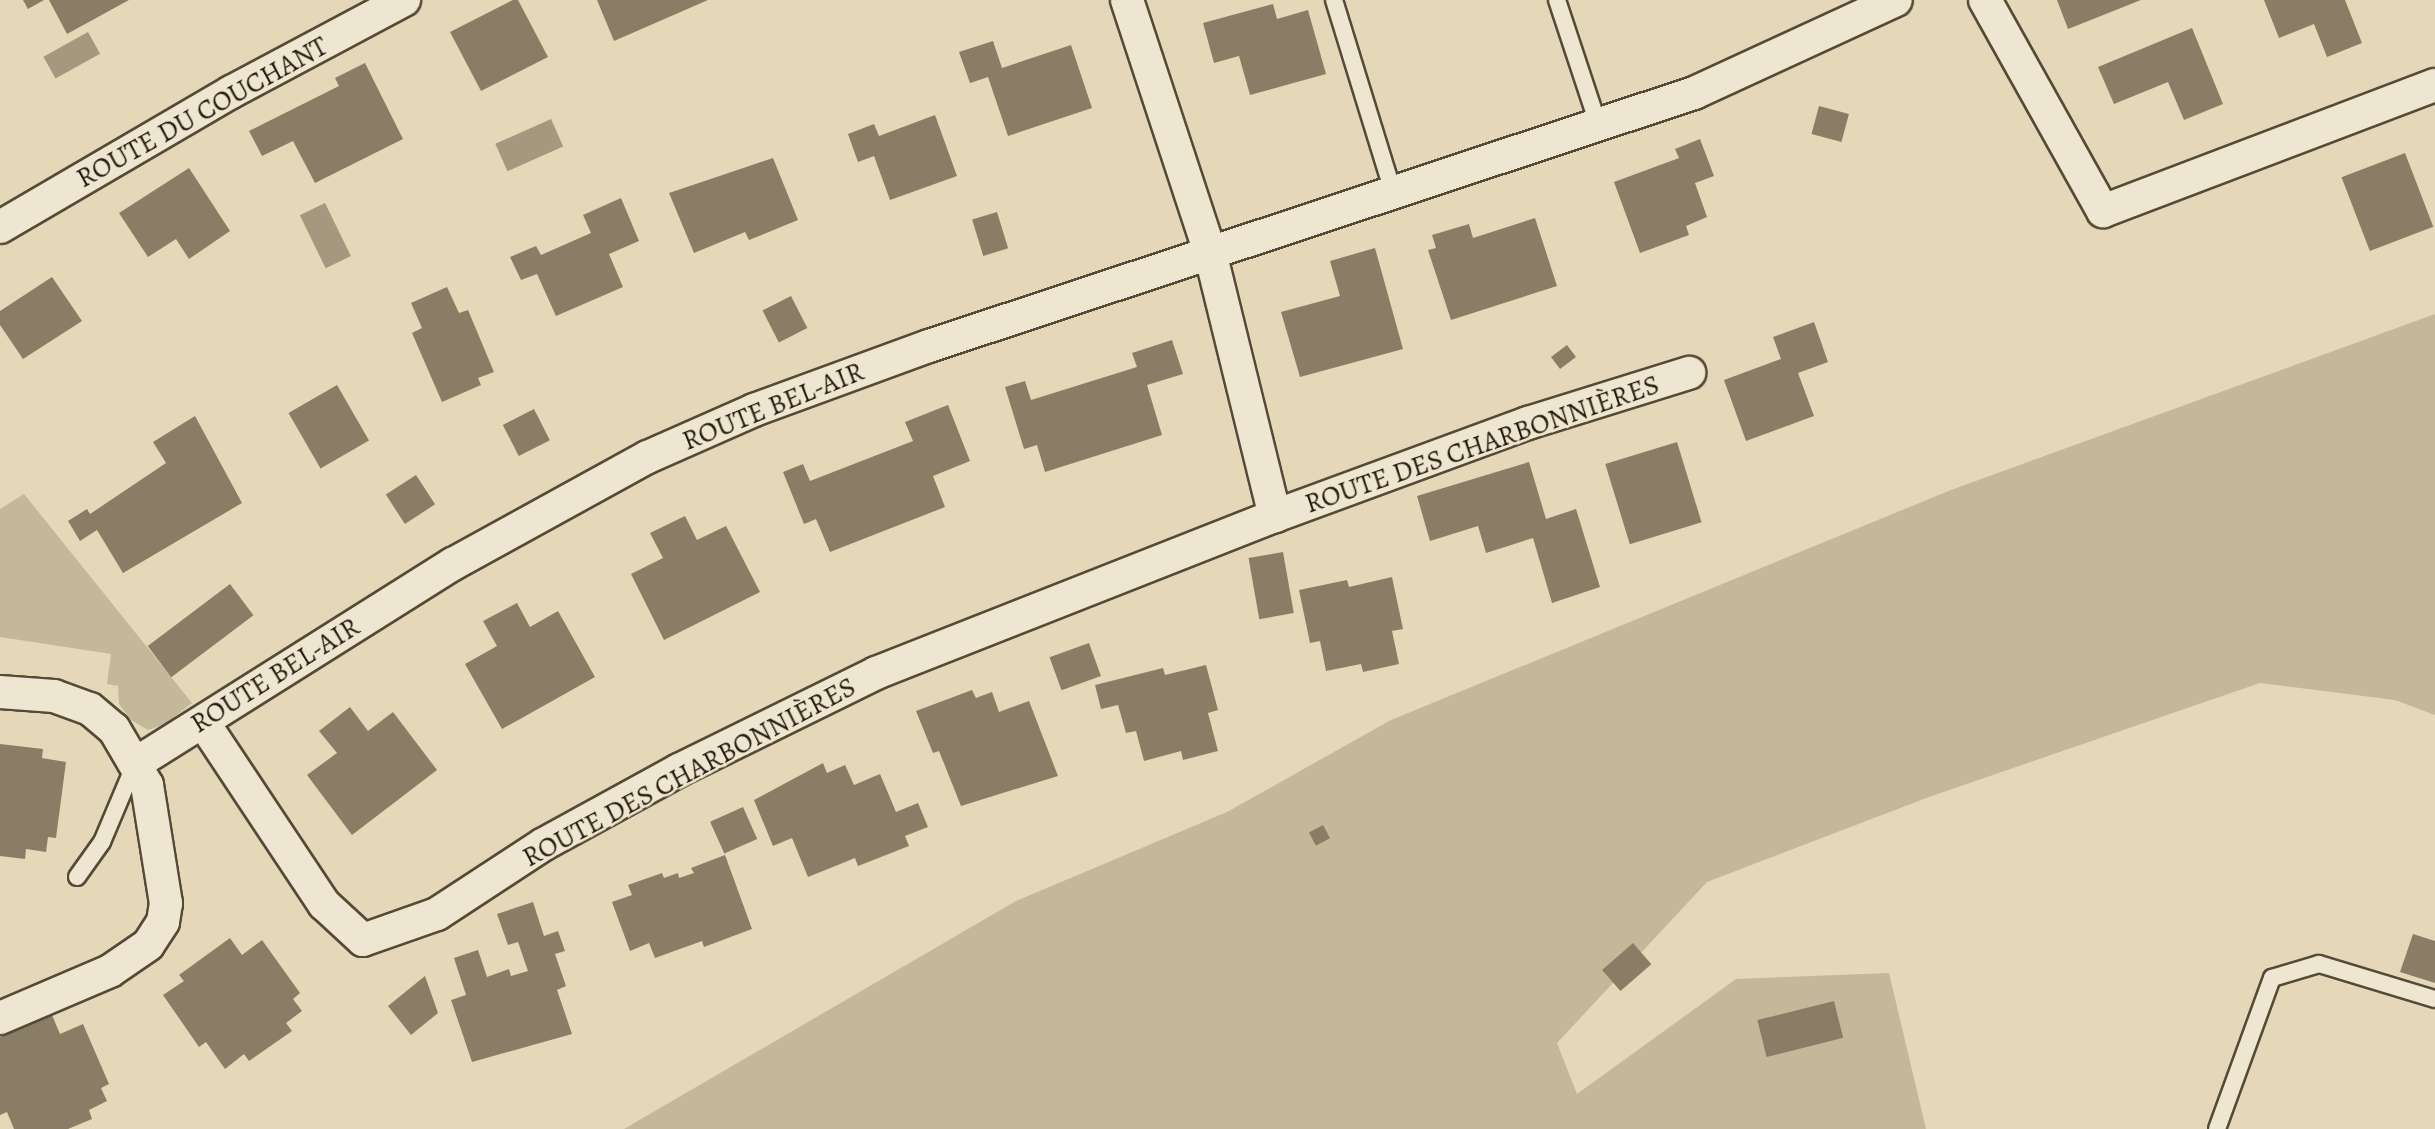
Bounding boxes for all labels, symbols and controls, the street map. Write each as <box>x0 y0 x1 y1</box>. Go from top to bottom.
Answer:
street label: ROUTE DU COUCHANT <box>70 29 334 195</box>
street label: ROUTE BEL-AIR <box>677 354 869 458</box>
street label: ROUTE DES CHARBONNIÈRES <box>1300 367 1664 521</box>
street label: ROUTE BEL-AIR <box>184 610 366 740</box>
street label: ROUTE DES CHARBONNIÈRES <box>517 670 861 874</box>

